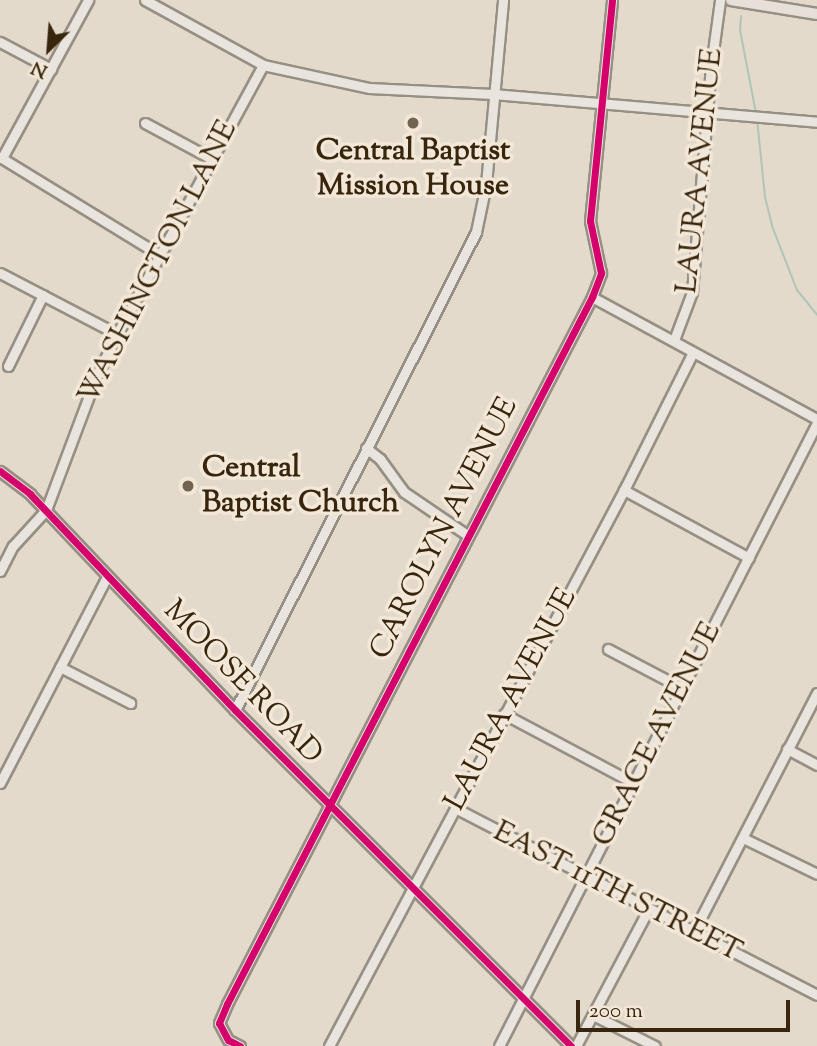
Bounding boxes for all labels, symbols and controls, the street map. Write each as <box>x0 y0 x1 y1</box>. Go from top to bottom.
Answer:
north arrow <box>14 14 84 84</box>
street label: LAURA AVENUE <box>670 47 732 295</box>
text: N <box>27 53 53 84</box>
street label: WASHINGTON LANE <box>72 115 246 411</box>
marker: Central Baptist Mission House <box>405 115 421 131</box>
place label: Central Baptist Mission House <box>316 134 510 204</box>
street label: CAROLYN AVENUE <box>363 392 527 666</box>
place label: Central Baptist Church <box>202 451 399 522</box>
marker: Central Baptist Church <box>180 478 196 494</box>
street label: LAURA AVENUE <box>438 583 586 817</box>
street label: MOOSE ROAD <box>155 594 329 772</box>
street label: GRACE AVENUE <box>586 617 730 853</box>
street label: EAST 11TH STREET <box>487 815 747 971</box>
scale bar <box>579 986 792 1030</box>
text: 200 m <box>589 997 643 1027</box>

